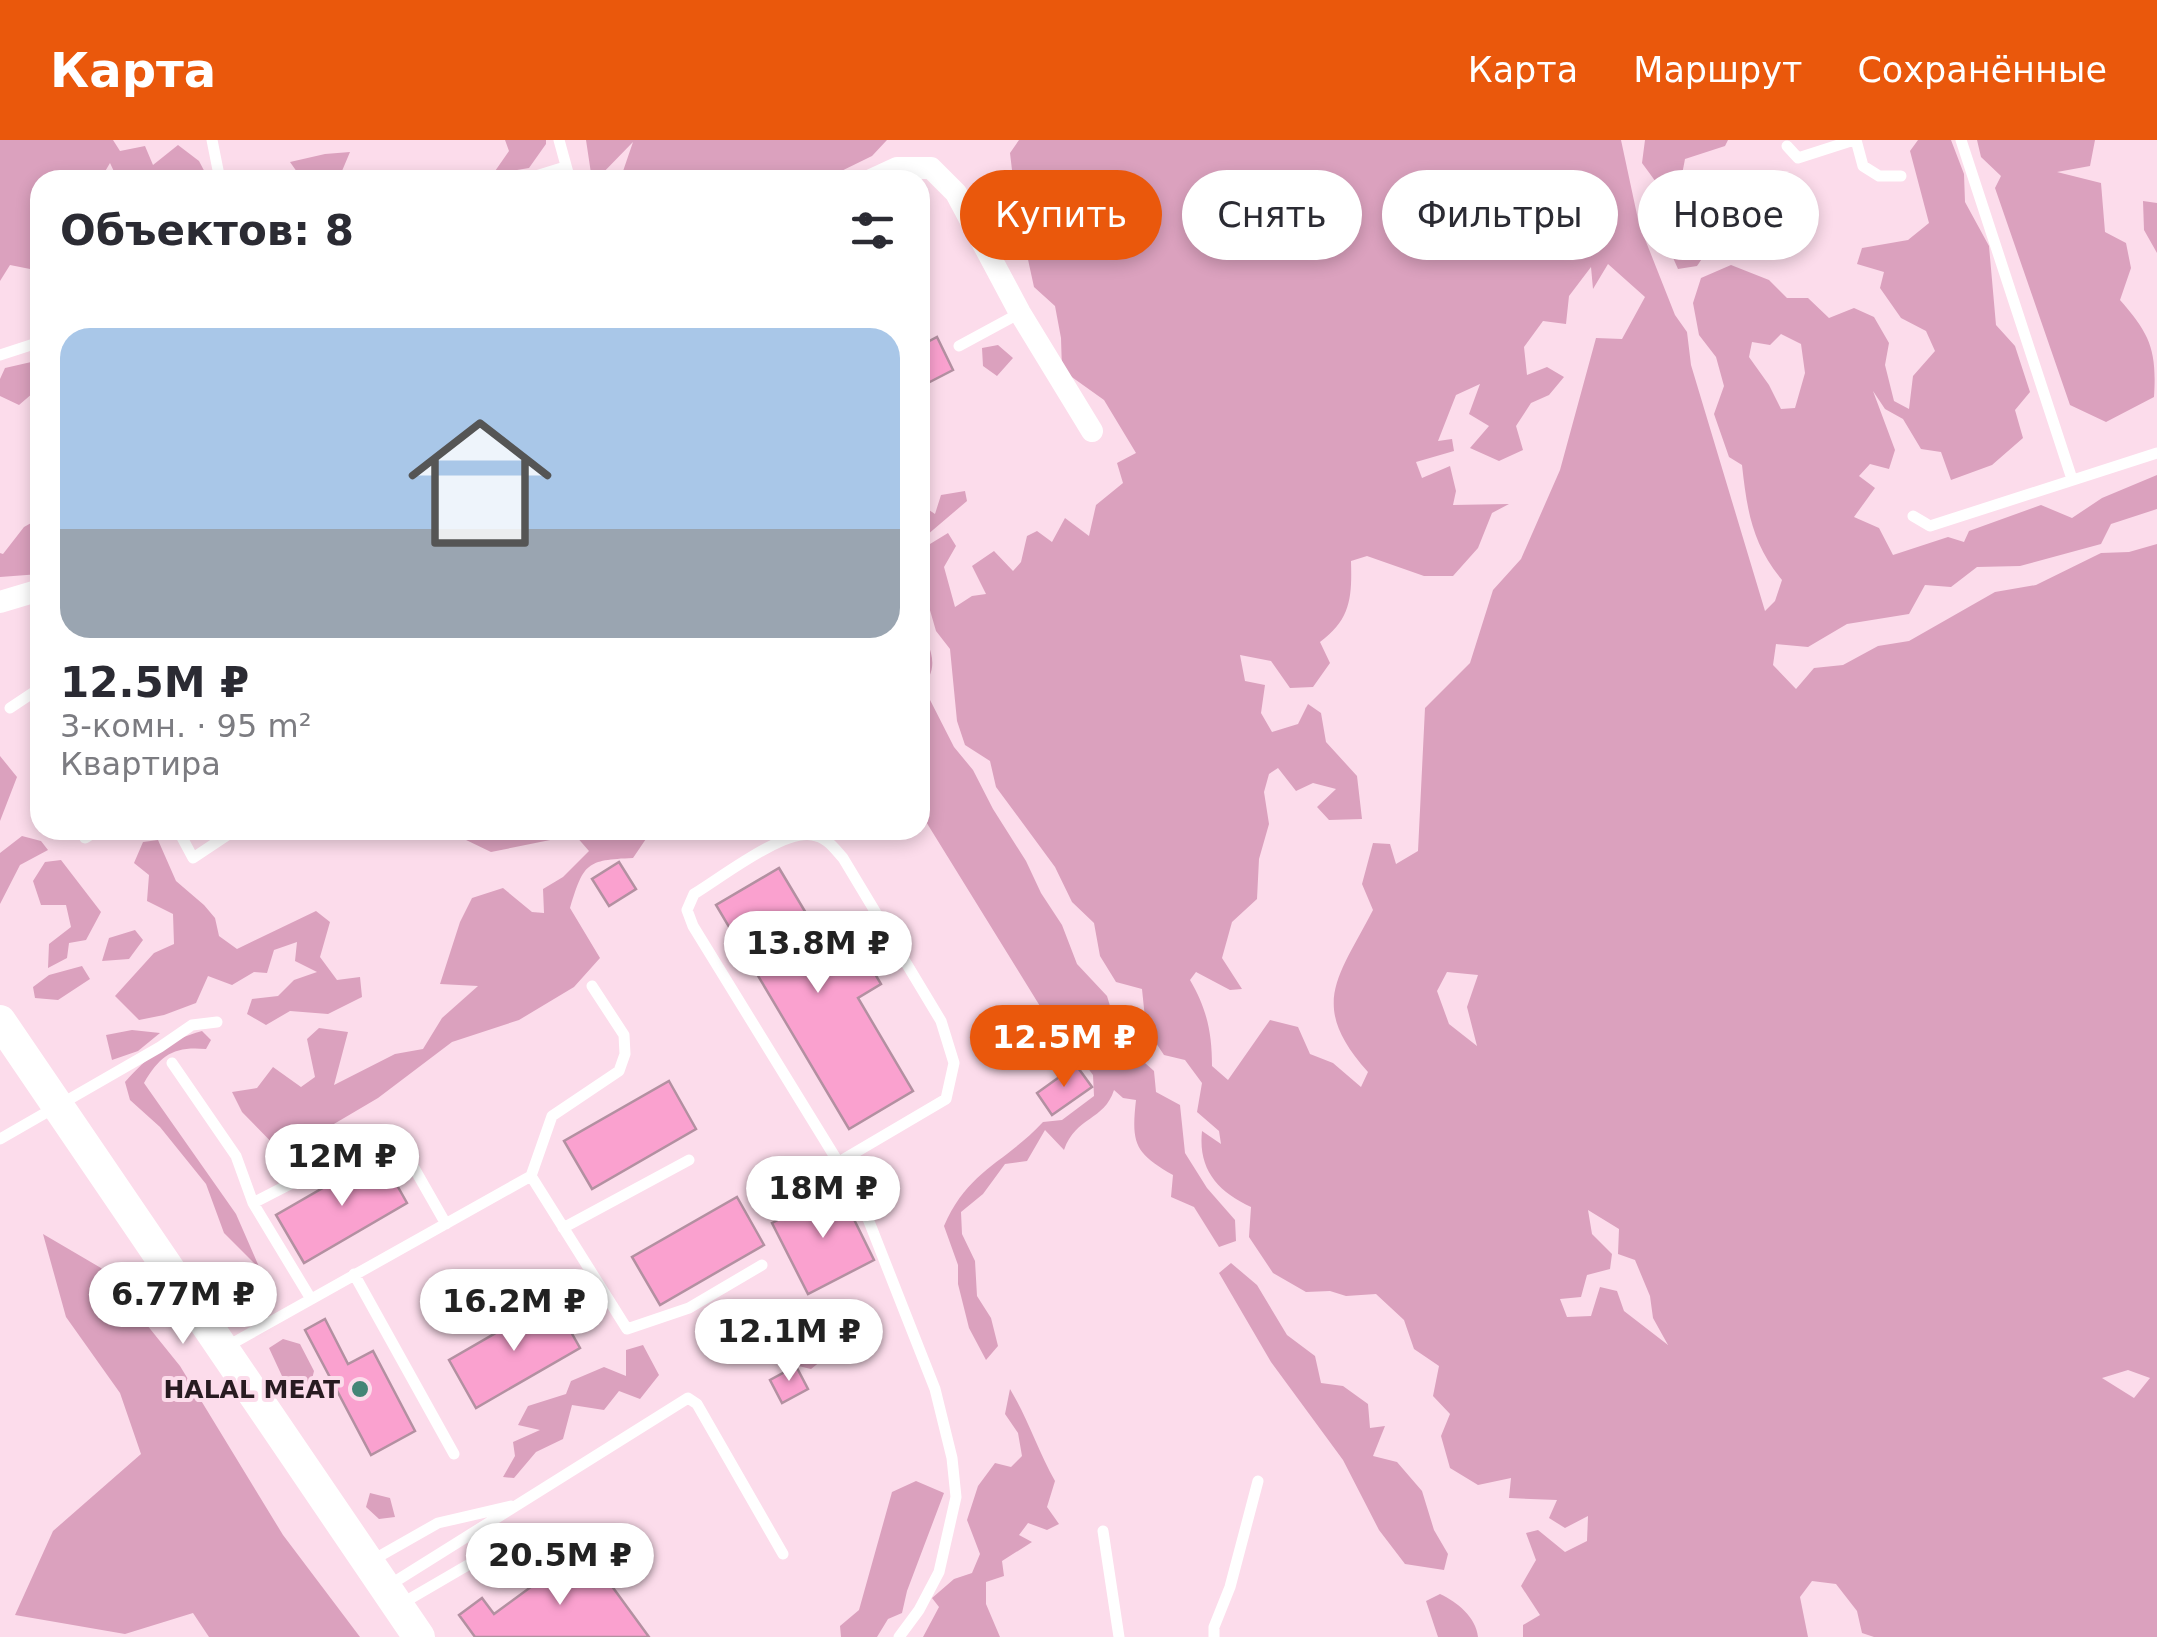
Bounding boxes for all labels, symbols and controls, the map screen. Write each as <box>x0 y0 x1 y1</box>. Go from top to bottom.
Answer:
text: Карта <box>50 42 216 98</box>
text: Карта <box>1468 50 1578 90</box>
text: Маршрут <box>1633 50 1802 90</box>
text: Сохранённые <box>1857 50 2107 90</box>
chip: Купить <box>960 170 1162 260</box>
chip: Снять <box>1182 170 1362 260</box>
chip: Фильтры <box>1382 170 1618 260</box>
chip: Новое <box>1638 170 1819 260</box>
icon: filters <box>845 203 900 258</box>
text: Объектов: 8 <box>60 206 354 255</box>
icon: home <box>390 393 570 573</box>
text: 12.5M ₽ <box>60 658 249 707</box>
text: 3-комн. · 95 m² <box>60 707 311 745</box>
text: Квартира <box>60 745 221 783</box>
pin: 13.8M ₽ <box>726 911 910 996</box>
text: 13.8M ₽ <box>746 924 890 962</box>
pin: 12.5M ₽ <box>972 1005 1156 1090</box>
text: 12.5M ₽ <box>992 1018 1136 1056</box>
pin: 12M ₽ <box>272 1124 412 1209</box>
text: 12M ₽ <box>287 1137 397 1175</box>
pin: 18M ₽ <box>753 1156 893 1241</box>
text: 18M ₽ <box>768 1169 878 1207</box>
pin: 6.77M ₽ <box>91 1262 275 1347</box>
pin: 16.2M ₽ <box>422 1269 606 1354</box>
text: 6.77M ₽ <box>111 1275 255 1313</box>
text: 16.2M ₽ <box>442 1282 586 1320</box>
pin: 12.1M ₽ <box>697 1299 881 1384</box>
text: 12.1M ₽ <box>717 1312 861 1350</box>
place label: HALAL MEAT <box>163 1375 340 1404</box>
marker: HALAL MEAT <box>349 1378 371 1400</box>
pin: 20.5M ₽ <box>468 1523 652 1608</box>
text: 20.5M ₽ <box>488 1536 632 1574</box>

